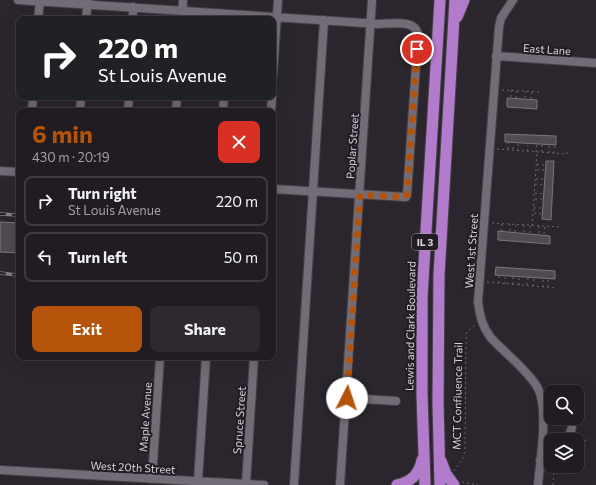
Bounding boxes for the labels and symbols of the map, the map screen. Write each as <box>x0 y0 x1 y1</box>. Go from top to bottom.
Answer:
pin <box>400 32 434 66</box>
street label: East Lane <box>523 41 572 57</box>
street label: Poplar Street <box>343 112 361 179</box>
street label: West 1st Street <box>462 213 480 289</box>
road number: IL 3 <box>412 234 438 250</box>
street label: Lewis and Clark Boulevard <box>402 261 418 391</box>
street label: MCT Confluence Trail <box>450 342 464 450</box>
position arrow <box>326 377 368 419</box>
street label: Maple Avenue <box>136 381 154 452</box>
street label: Spruce Street <box>230 385 248 454</box>
street label: West 20th Street <box>90 458 176 476</box>

